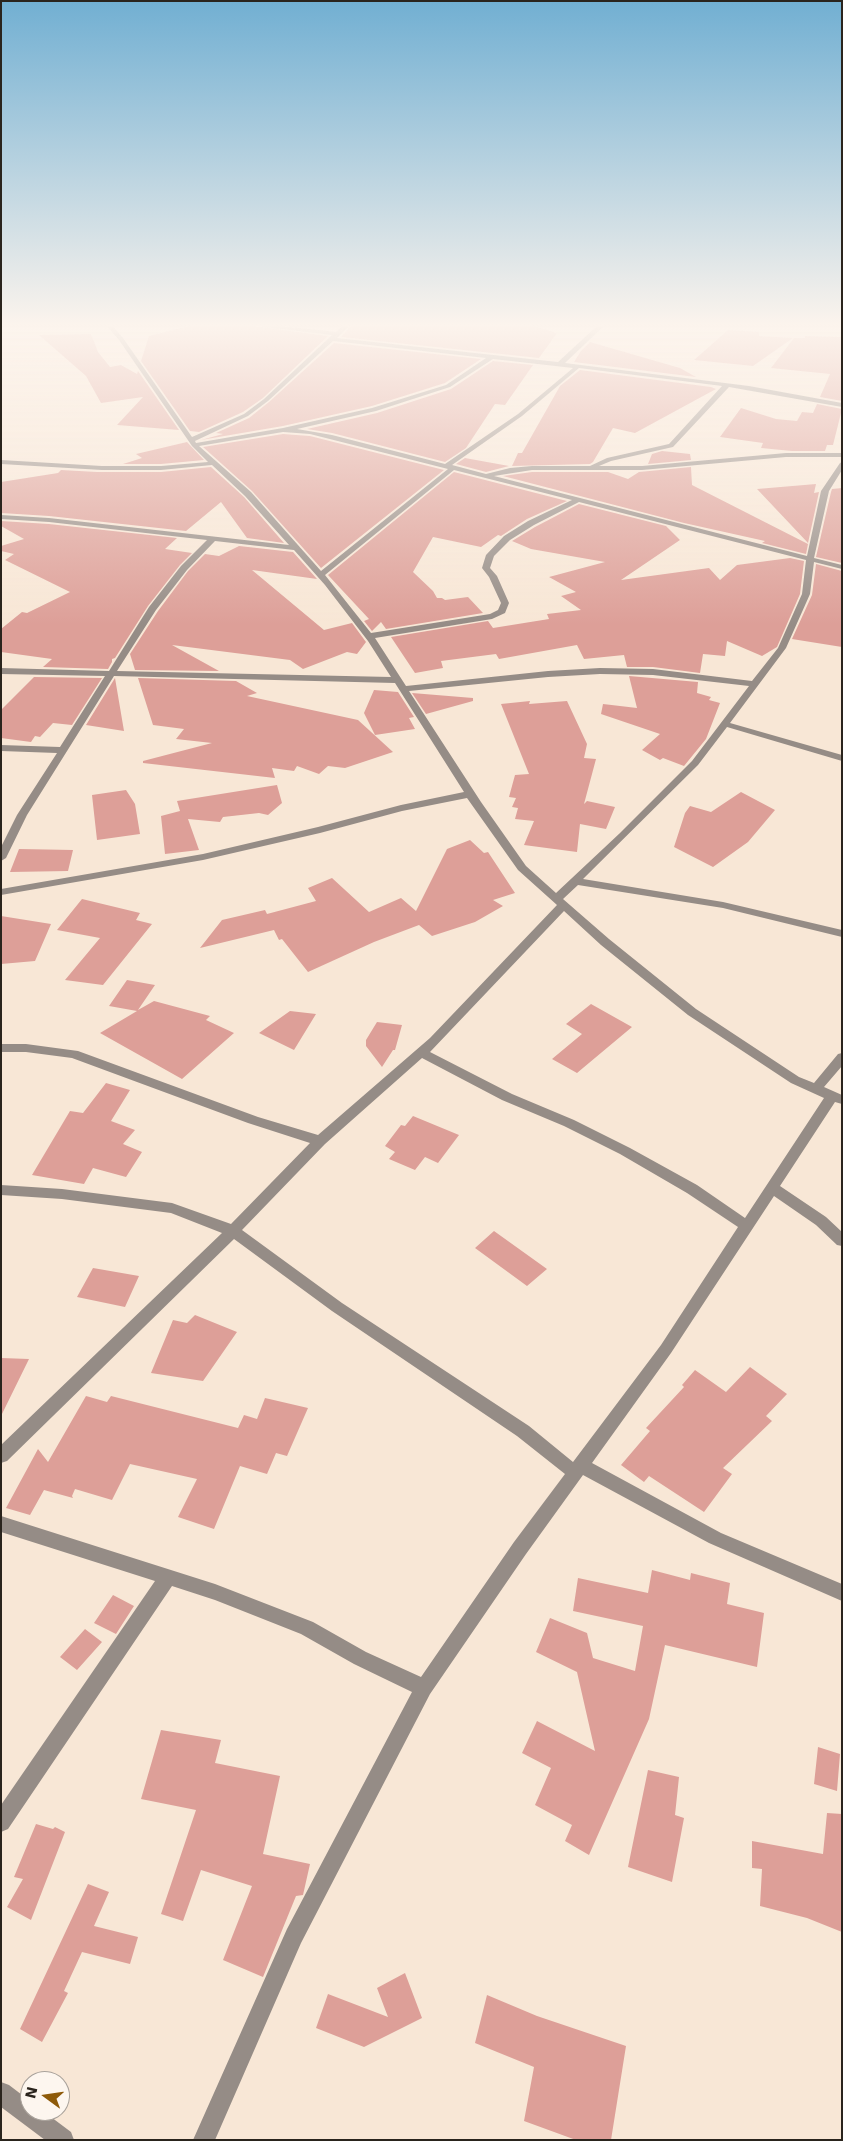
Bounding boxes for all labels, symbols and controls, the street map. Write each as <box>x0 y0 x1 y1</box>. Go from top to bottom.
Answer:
north arrow <box>20 2071 70 2121</box>
text: N <box>22 2085 41 2100</box>

